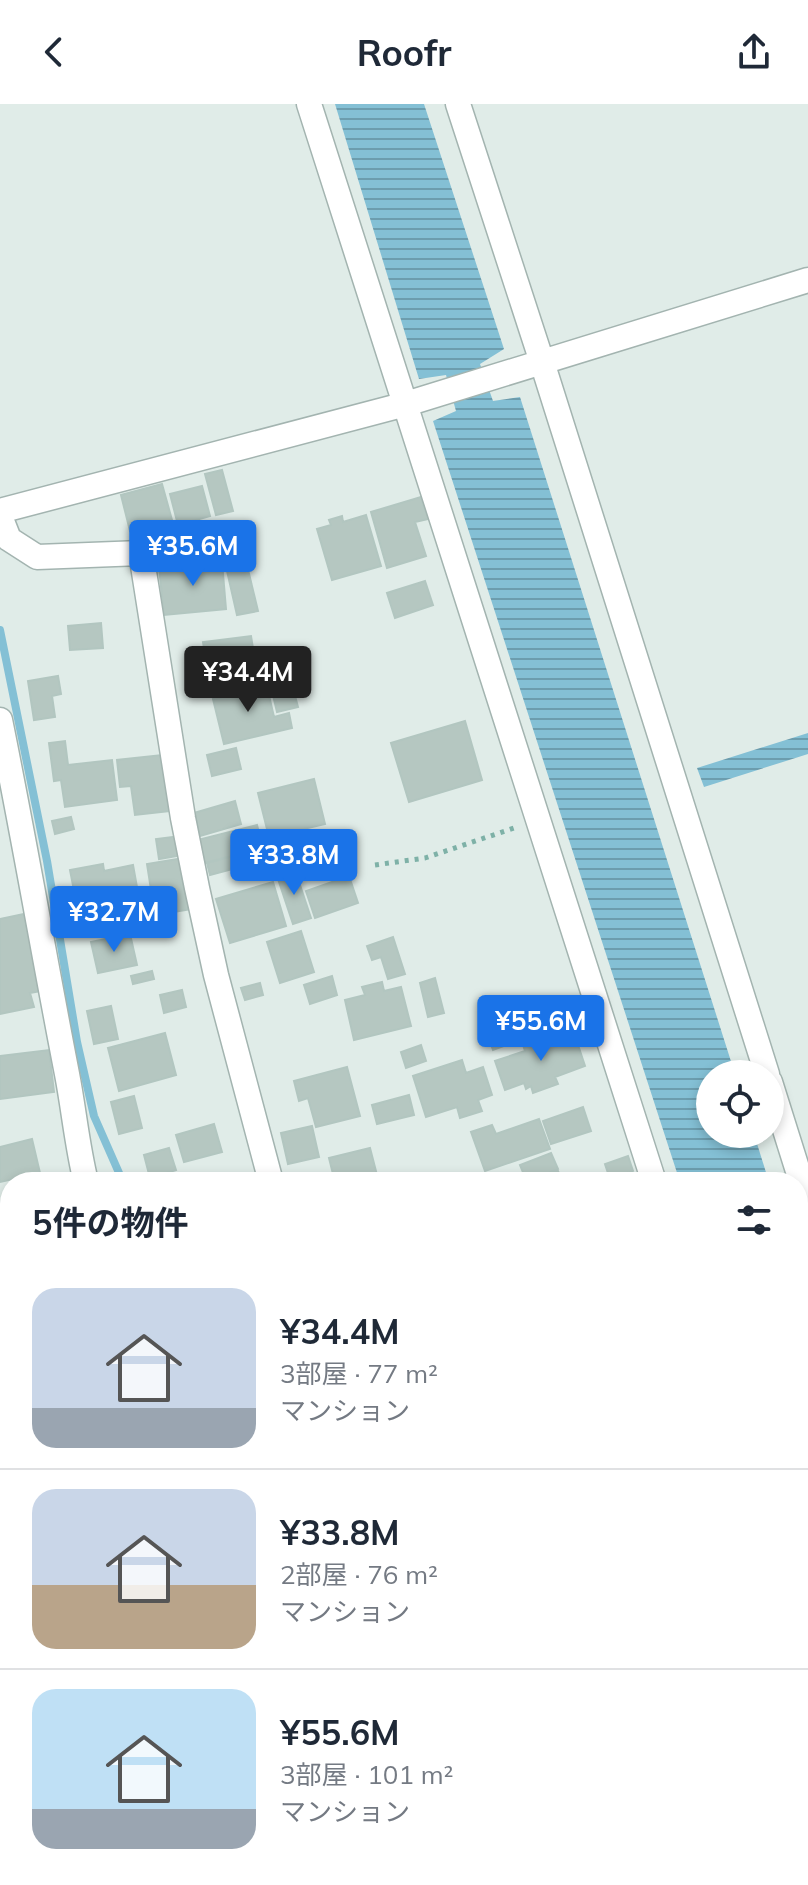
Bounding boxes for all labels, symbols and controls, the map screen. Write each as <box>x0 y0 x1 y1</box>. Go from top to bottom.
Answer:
icon: back <box>32 30 76 74</box>
text: Roofr <box>357 30 451 75</box>
icon: share <box>732 30 776 74</box>
pin: ¥35.6M <box>128 520 258 588</box>
text: ¥35.6M <box>147 529 239 562</box>
pin: ¥34.4M <box>183 646 313 714</box>
text: ¥34.4M <box>202 655 294 688</box>
pin: ¥33.8M <box>229 829 359 897</box>
text: ¥33.8M <box>248 838 340 871</box>
pin: ¥32.7M <box>49 886 179 954</box>
text: ¥32.7M <box>68 895 160 928</box>
pin: ¥55.6M <box>476 995 606 1063</box>
text: ¥55.6M <box>495 1004 587 1037</box>
map controls <box>696 1060 784 1148</box>
button: locate <box>696 1060 784 1148</box>
icon: filters <box>732 1198 776 1242</box>
text: 5件の物件 <box>32 1201 188 1244</box>
text: ¥34.4M <box>280 1310 400 1353</box>
icon: home <box>96 1320 192 1416</box>
text: 3部屋 · 77 m² <box>280 1357 438 1390</box>
text: マンション <box>280 1394 410 1427</box>
text: ¥33.8M <box>280 1511 400 1554</box>
icon: home <box>96 1521 192 1617</box>
text: 2部屋 · 76 m² <box>280 1558 438 1591</box>
text: マンション <box>280 1595 410 1628</box>
text: ¥55.6M <box>280 1711 400 1754</box>
icon: home <box>96 1721 192 1817</box>
text: 3部屋 · 101 m² <box>280 1758 453 1791</box>
text: マンション <box>280 1795 410 1828</box>

